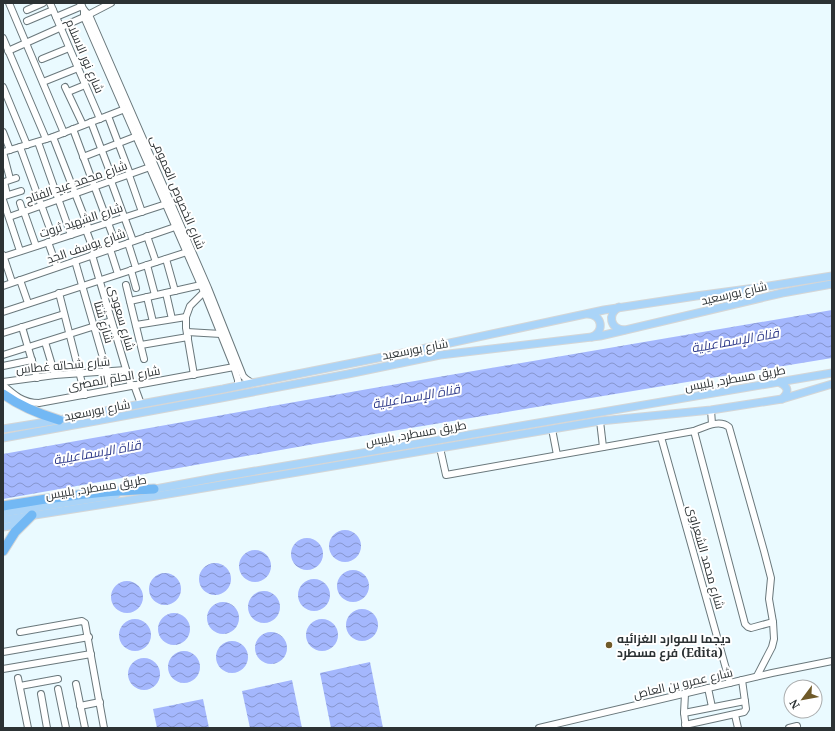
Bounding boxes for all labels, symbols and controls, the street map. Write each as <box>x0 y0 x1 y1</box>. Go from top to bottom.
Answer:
street label: شارع نور الاسلام <box>62 16 108 96</box>
street label: شارع الخصوص العمومى <box>146 132 210 252</box>
street label: شارع محمد عبد الفتاح <box>22 156 130 208</box>
street label: شارع الشهيد ثروت <box>37 198 125 242</box>
street label: شارع يوسف الجد <box>44 225 128 267</box>
street label: شارع بورسعيد <box>699 277 769 309</box>
street label: شارع سعودى <box>105 283 139 353</box>
street label: شارع شتا <box>90 299 118 345</box>
water label: قناة الإسماعيلية <box>690 323 781 357</box>
street label: شارع بورسعيد <box>380 334 450 364</box>
street label: شارع شحاته غطاس <box>15 352 111 378</box>
street label: شارع الحلم المصرى <box>66 361 162 395</box>
street label: طريق مسطرد, بلبيس <box>683 361 787 395</box>
water label: قناة الإسماعيلية <box>371 379 462 413</box>
street label: شارع بورسعيد <box>62 395 132 425</box>
street label: طريق مسطرد, بلبيس <box>364 416 468 450</box>
water label: قناة الإسماعيلية <box>52 435 143 469</box>
street label: طريق مسطرد, بلبيس <box>44 471 148 503</box>
street label: شارع محمد الشعراوى <box>683 503 729 611</box>
place label: ديجما للموارد الغزائيه فرع مسطرد (Edita) <box>617 630 731 662</box>
marker: ديجما للموارد الغزائيه فرع مسطرد (Edita) <box>604 640 614 650</box>
street label: شارع عمرو بن العاص <box>632 663 734 703</box>
north arrow <box>783 679 823 719</box>
text: N <box>785 697 803 712</box>

